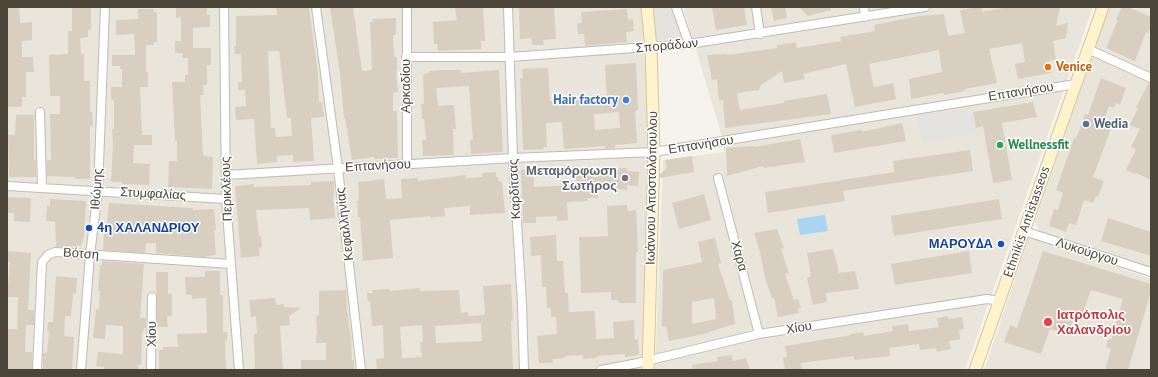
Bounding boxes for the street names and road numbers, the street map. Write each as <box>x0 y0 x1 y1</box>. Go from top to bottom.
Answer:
street label: Σποράδων <box>635 35 699 57</box>
street label: Αρκαδίου <box>398 59 414 113</box>
street label: Επτανήσου <box>987 79 1055 105</box>
street label: Ιωάννου Αποστολόπουλου <box>643 111 661 265</box>
street label: Επτανήσου <box>667 132 735 158</box>
street label: Περικλέους <box>218 156 236 222</box>
street label: Επτανήσου <box>345 156 411 176</box>
street label: Καρδίτσας <box>506 158 524 220</box>
street label: Ethnikis Antistasseos <box>1001 164 1053 280</box>
street label: Ιθώμης <box>88 168 106 210</box>
street label: Στυμφαλίας <box>120 184 186 204</box>
street label: Κεφαλληνίας <box>333 186 357 262</box>
street label: Λυκούργου <box>1054 235 1120 269</box>
street label: Χαρα <box>727 239 751 273</box>
street label: Βότση <box>63 245 99 263</box>
street label: Χίου <box>785 318 813 338</box>
street label: Χίου <box>144 321 160 347</box>

